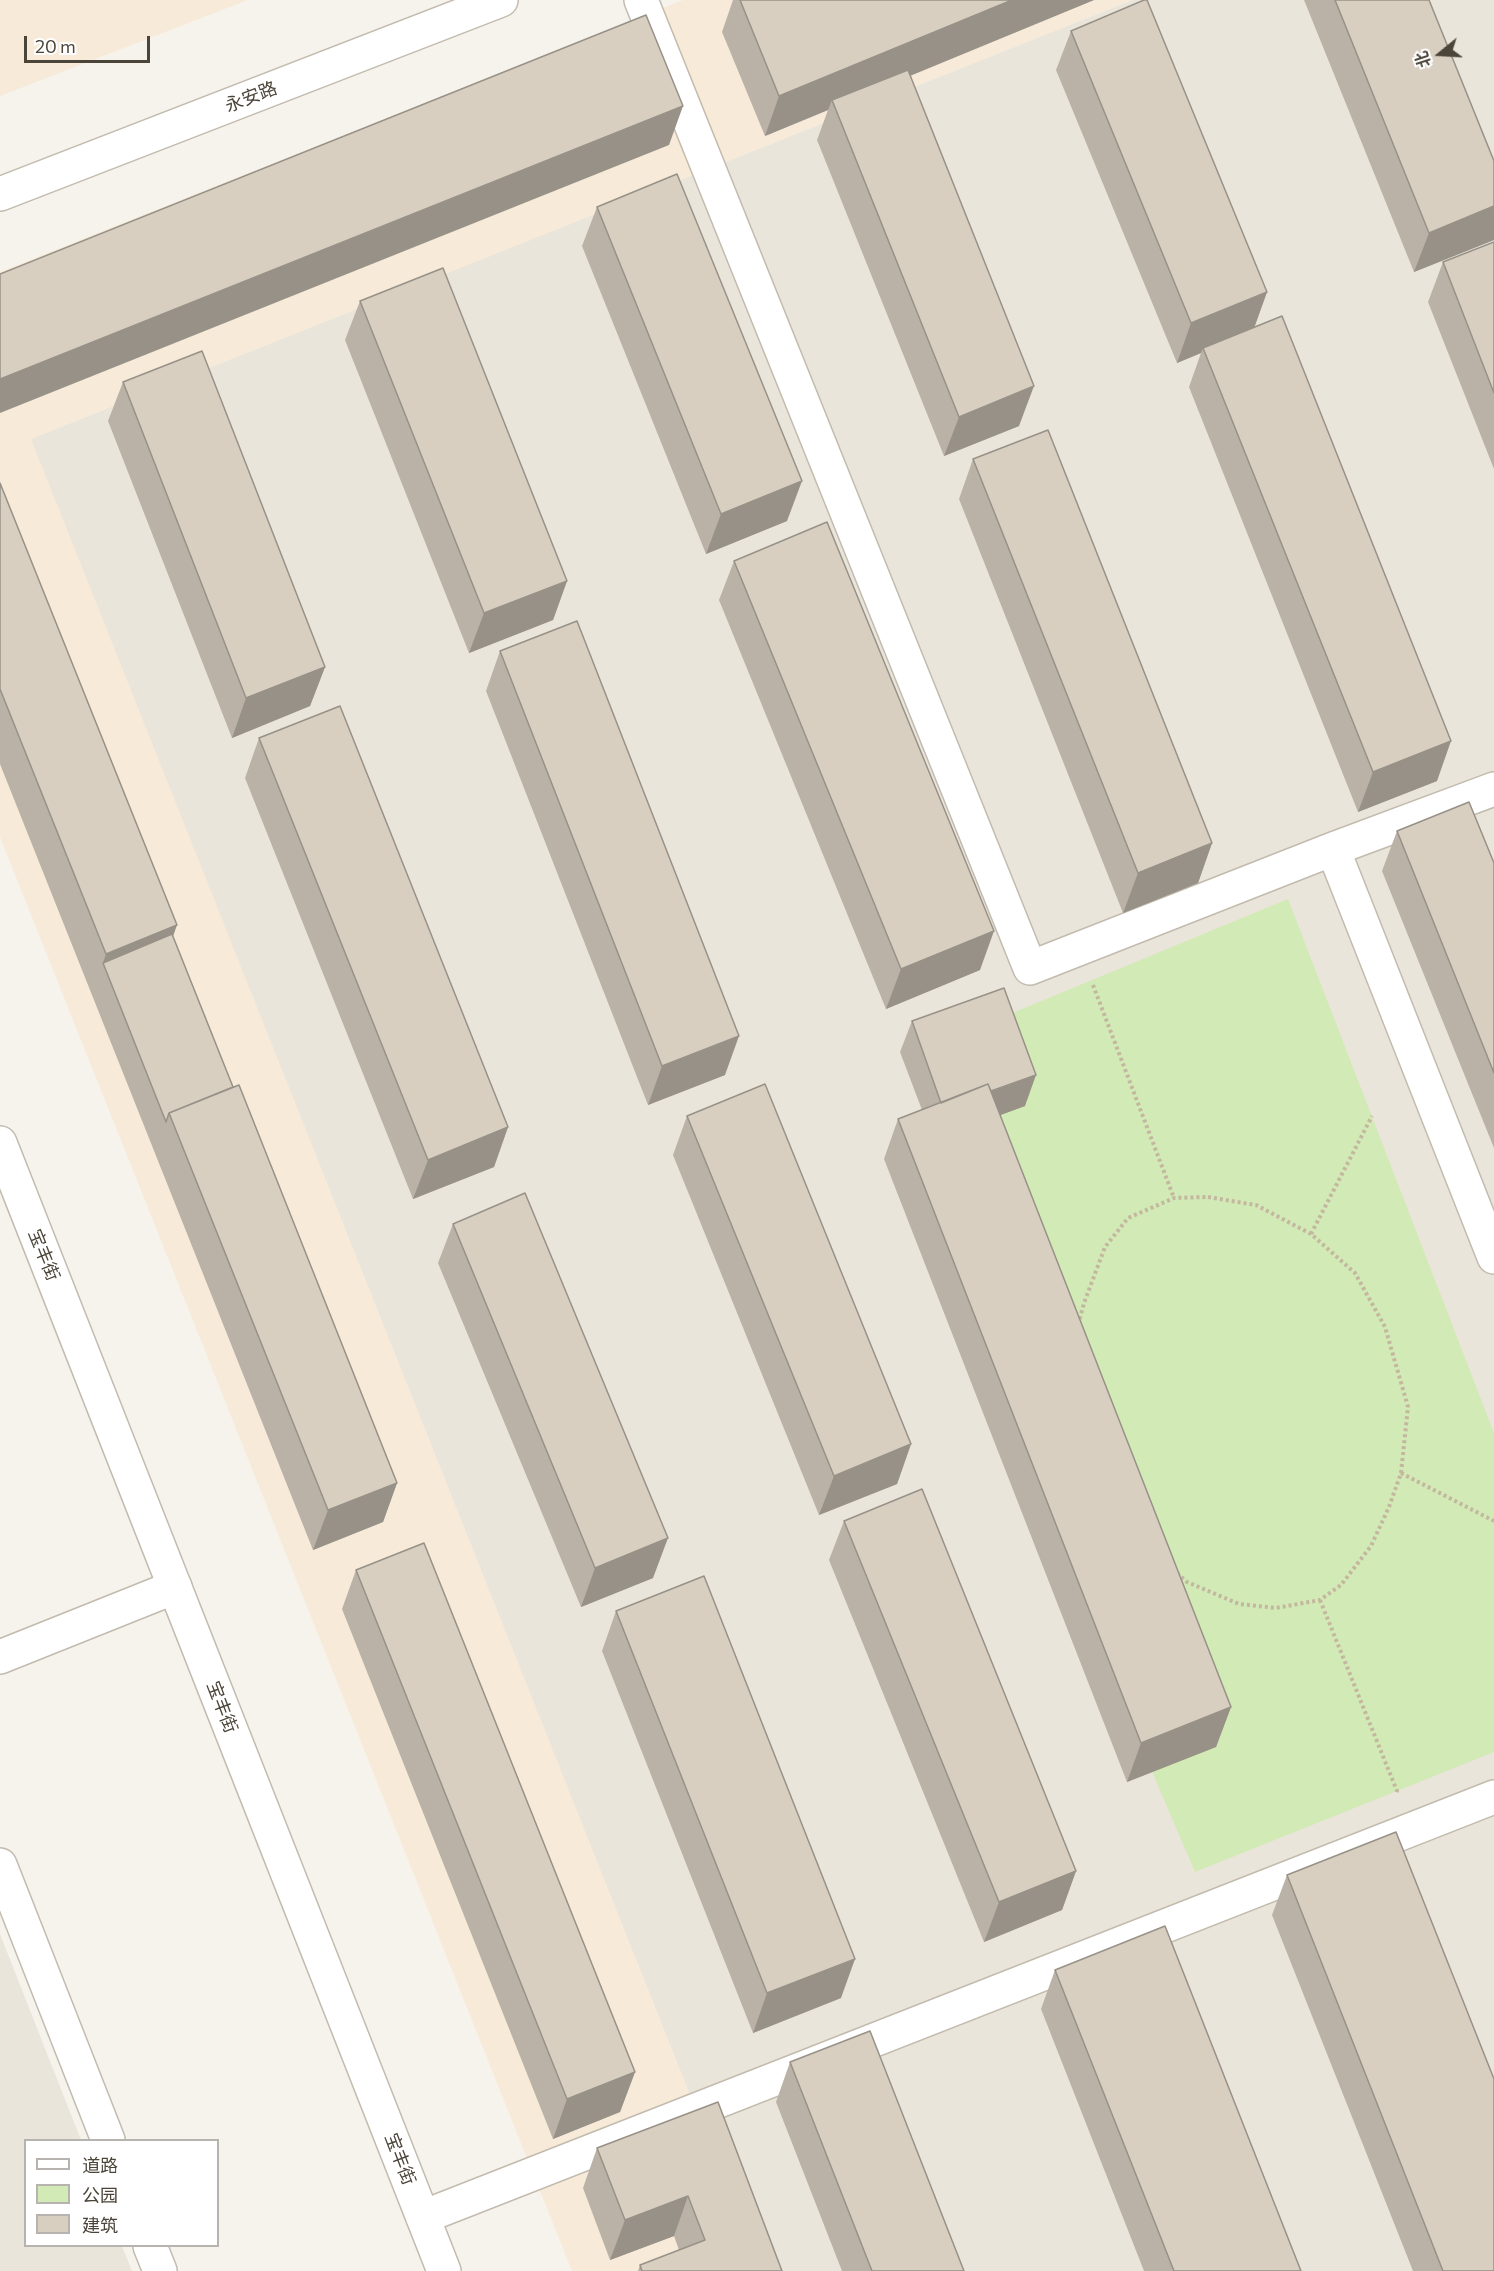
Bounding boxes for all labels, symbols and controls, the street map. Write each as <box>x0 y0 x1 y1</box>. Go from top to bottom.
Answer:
scale bar <box>27 24 153 62</box>
north arrow <box>1410 24 1470 84</box>
text: 20 m <box>35 35 76 57</box>
text: 北 <box>1411 49 1434 70</box>
street label: 永安路 <box>222 77 280 117</box>
street label: 宝丰街 <box>24 1226 64 1284</box>
street label: 宝丰街 <box>202 1678 242 1736</box>
street label: 宝丰街 <box>380 2130 420 2188</box>
legend <box>24 2139 219 2247</box>
text: 道路 <box>82 2154 118 2176</box>
text: 公园 <box>82 2184 118 2206</box>
text: 建筑 <box>82 2214 118 2236</box>

